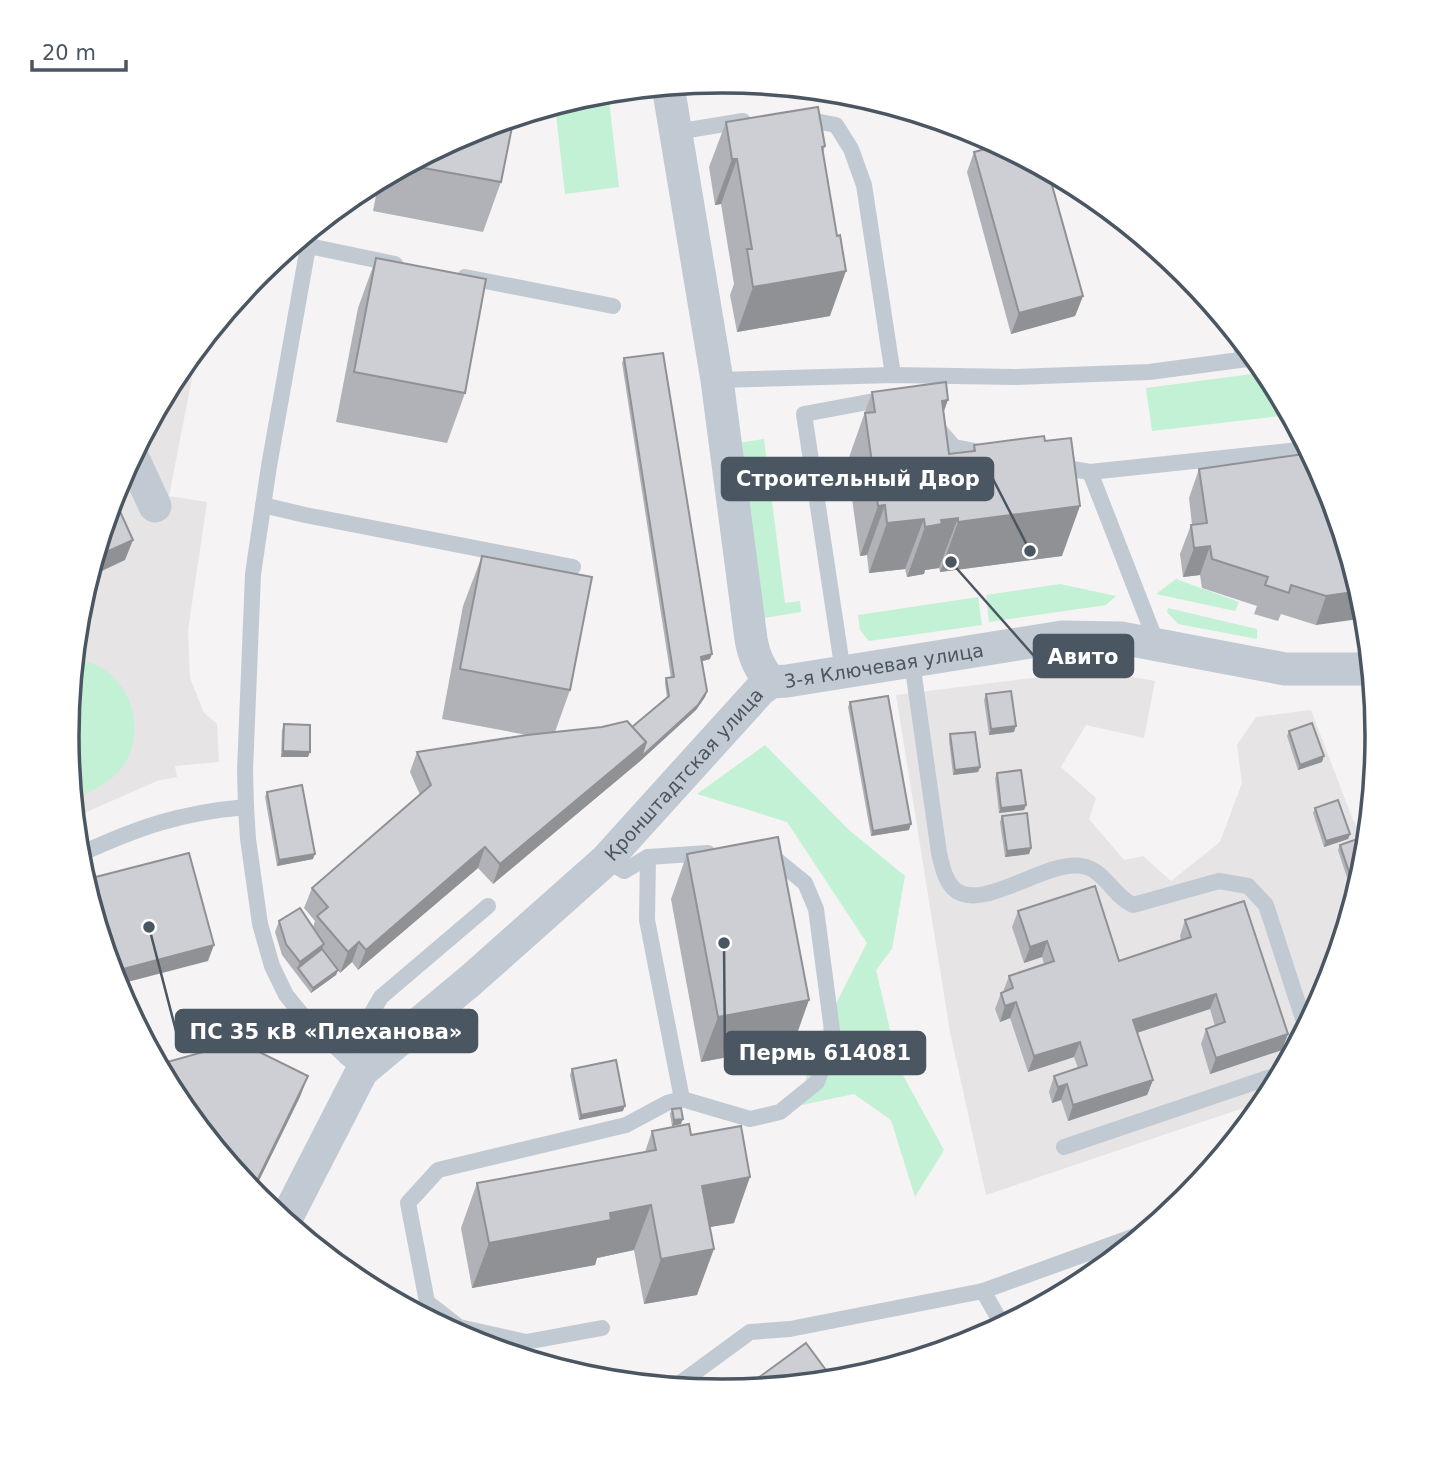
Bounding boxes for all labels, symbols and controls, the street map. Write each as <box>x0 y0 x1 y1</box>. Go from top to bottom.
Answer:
scale bar <box>32 28 126 72</box>
text: 20 m <box>42 41 96 65</box>
callout: Строительный Двор <box>722 458 993 500</box>
text: Строительный Двор <box>736 467 980 491</box>
callout: Авито <box>1034 635 1133 677</box>
street label: 3-я Ключевая улица <box>782 639 985 692</box>
text: Авито <box>1048 645 1118 669</box>
street label: Кронштадтская улица <box>600 683 768 865</box>
callout: ПС 35 кВ «Плеханова» <box>176 1010 477 1052</box>
text: ПС 35 кВ «Плеханова» <box>190 1020 462 1044</box>
callout: Пермь 614081 <box>725 1032 925 1074</box>
text: Пермь 614081 <box>739 1041 911 1065</box>

